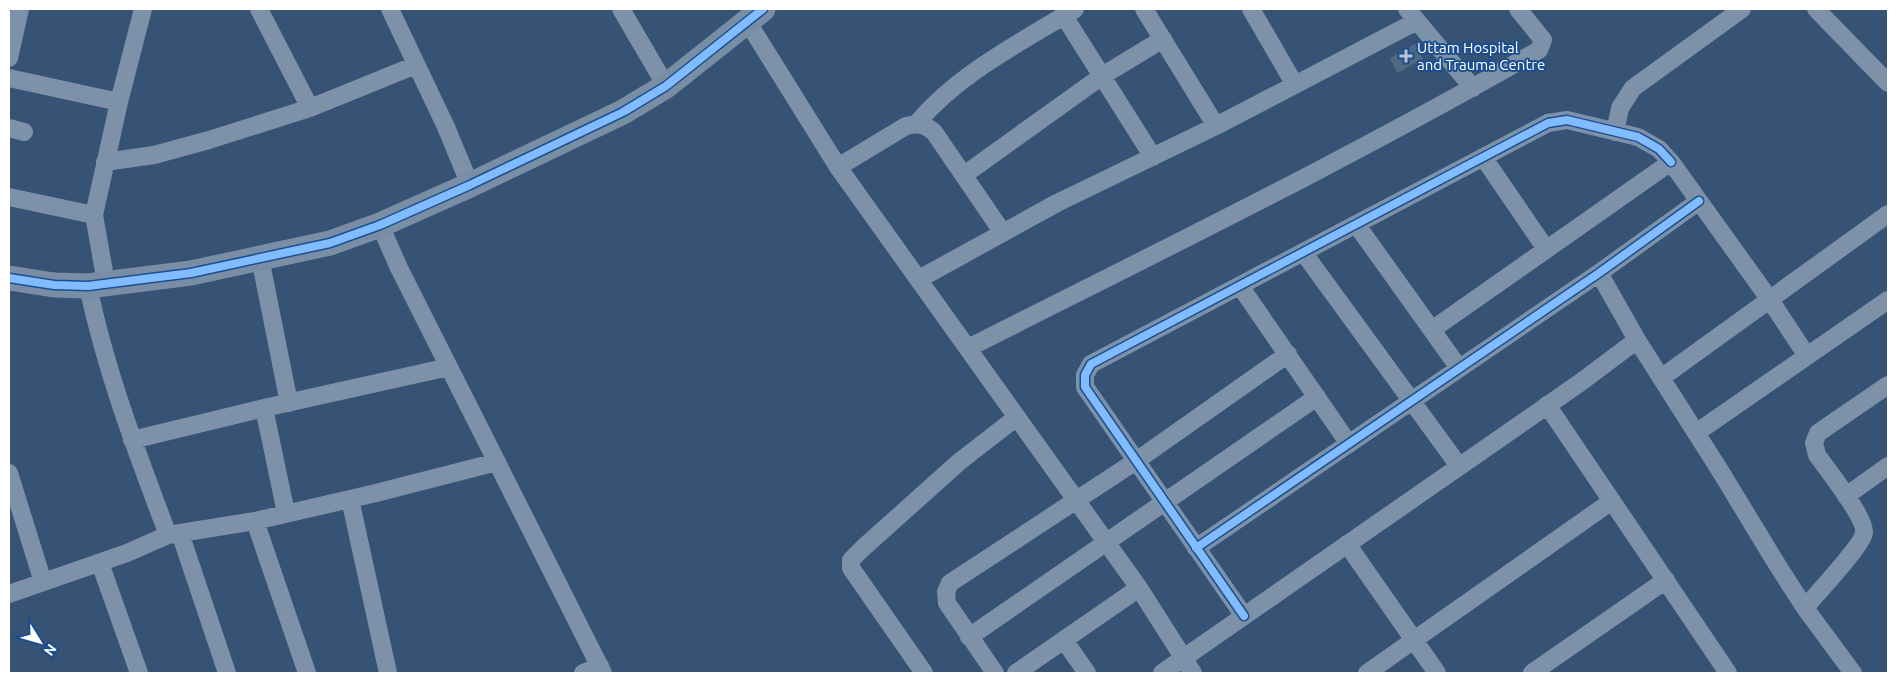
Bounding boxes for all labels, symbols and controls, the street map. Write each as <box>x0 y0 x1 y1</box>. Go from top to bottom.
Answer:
place label: Uttam Hospital and Trauma Centre <box>1417 39 1545 73</box>
marker: Uttam Hospital and Trauma Centre <box>1399 49 1413 63</box>
north arrow <box>15 617 65 667</box>
text: N <box>41 641 60 659</box>

